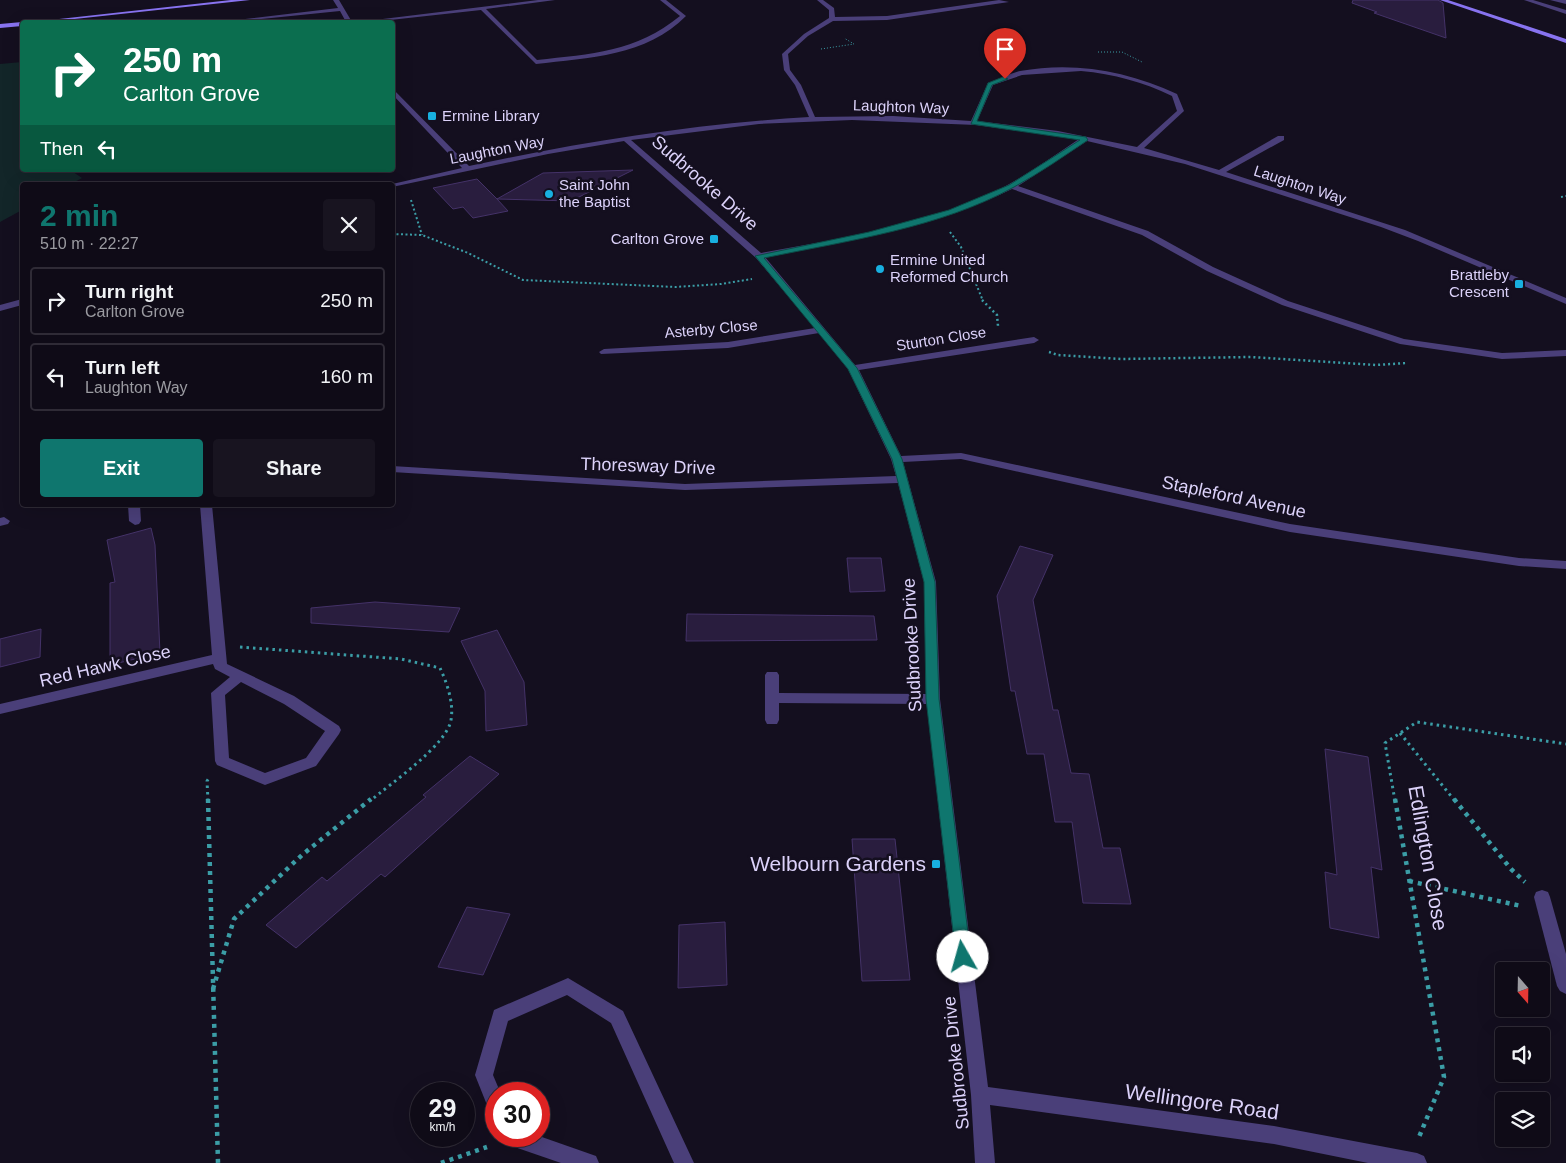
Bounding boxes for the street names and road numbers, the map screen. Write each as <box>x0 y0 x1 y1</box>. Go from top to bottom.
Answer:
street label: Laughton Way <box>853 96 950 117</box>
street label: Sudbrooke Drive <box>648 131 762 235</box>
street label: Laughton Way <box>448 132 546 167</box>
street label: Laughton Way <box>1252 162 1349 208</box>
street label: Asterby Close <box>664 316 758 341</box>
street label: Sturton Close <box>895 323 987 354</box>
street label: Thoresway Drive <box>580 454 716 478</box>
street label: Stapleford Avenue <box>1160 472 1308 522</box>
street label: Sudbrooke Drive <box>899 578 925 712</box>
street label: Red Hawk Close <box>37 641 173 691</box>
street label: Edlington Close <box>1404 783 1453 932</box>
street label: Sudbrooke Drive <box>939 995 973 1131</box>
street label: Wellingore Road <box>1124 1079 1280 1124</box>

